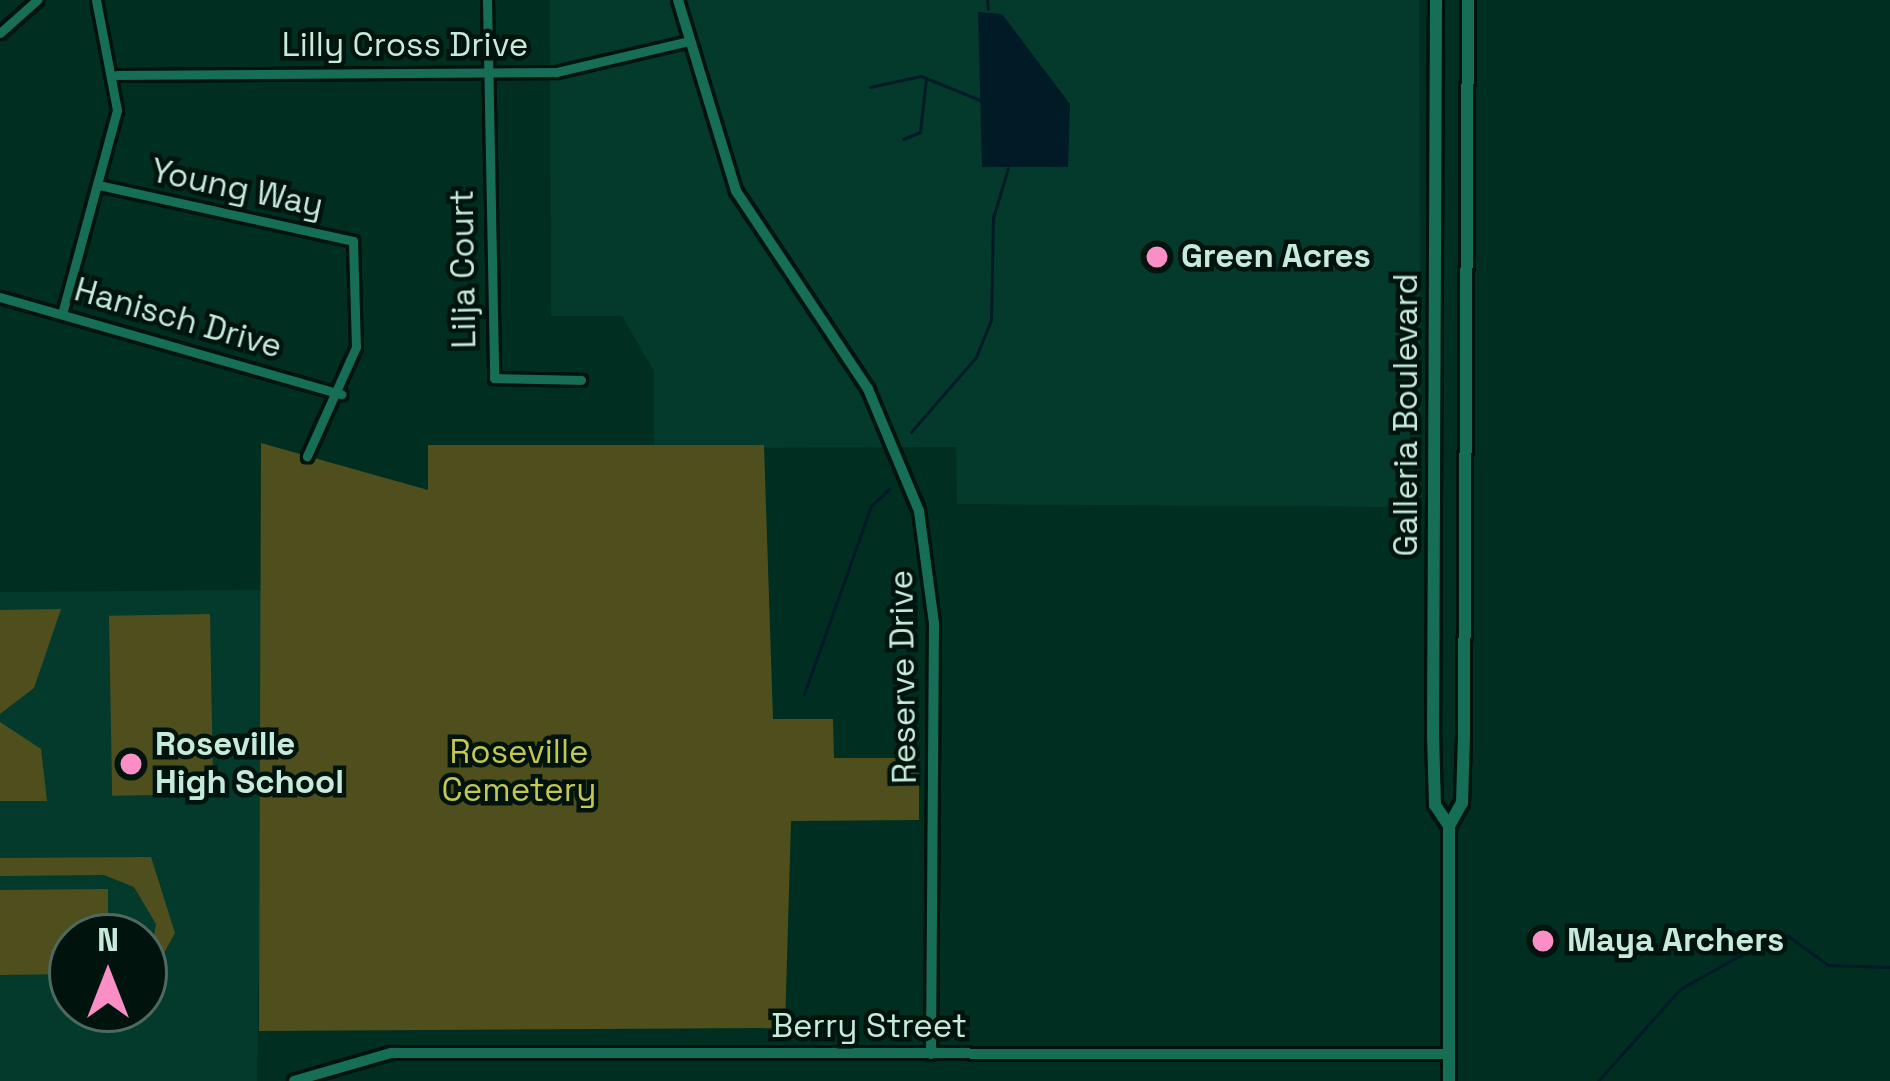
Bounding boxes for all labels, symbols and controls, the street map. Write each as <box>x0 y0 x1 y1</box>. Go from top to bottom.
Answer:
street label: Lilly Cross Drive <box>282 26 528 66</box>
street label: Young Way <box>147 151 327 227</box>
street label: Lilja Court <box>443 189 485 349</box>
place label: Green Acres <box>1181 237 1371 277</box>
marker: Green Acres <box>1144 244 1170 270</box>
street label: Hanisch Drive <box>70 270 286 368</box>
street label: Galleria Boulevard <box>1387 273 1427 557</box>
street label: Reserve Drive <box>882 570 926 784</box>
place label: Roseville High School <box>155 725 344 803</box>
park label: Roseville Cemetery <box>442 733 596 811</box>
marker: Roseville High School <box>118 751 144 777</box>
north arrow <box>48 913 168 1033</box>
text: N <box>97 919 119 961</box>
place label: Maya Archers <box>1567 921 1785 961</box>
marker: Maya Archers <box>1530 928 1556 954</box>
street label: Berry Street <box>771 1007 967 1047</box>

